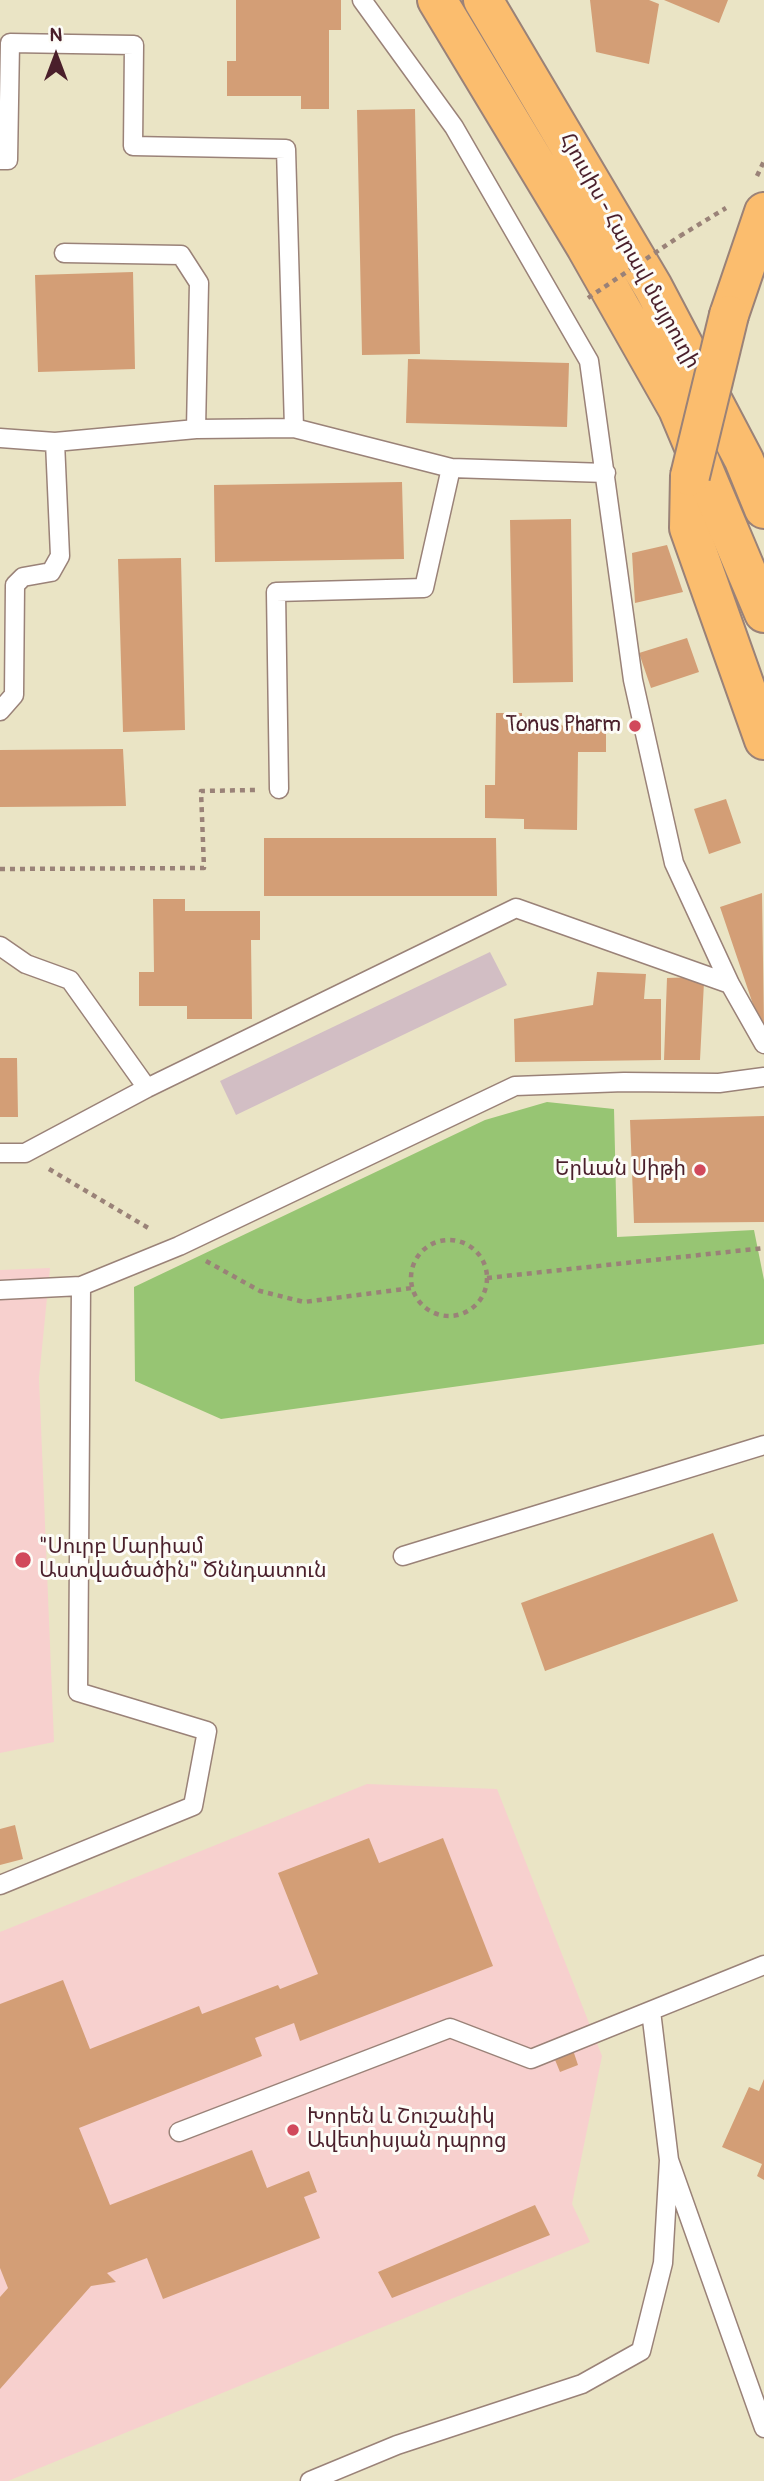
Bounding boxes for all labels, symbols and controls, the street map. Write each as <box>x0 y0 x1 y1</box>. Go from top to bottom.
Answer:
north arrow <box>21 21 91 91</box>
text: N <box>50 23 62 47</box>
street label: Հյուսիս - Հարավ մայրուղի <box>554 129 704 373</box>
place label: Tonus Pharm <box>505 713 621 739</box>
marker: Tonus Pharm <box>627 718 643 734</box>
place label: Երևան Սիթի <box>555 1157 686 1183</box>
marker: Երևան Սիթի <box>692 1162 708 1178</box>
place label: "Սուրբ Մարիամ Աստվածածին" Ծննդատուն <box>39 1535 327 1585</box>
marker: "Սուրբ Մարիամ Աստվածածին" Ծննդատուն <box>13 1550 33 1570</box>
place label: Խորեն և Շուշանիկ Ավետիսյան դպրոց <box>307 2105 507 2155</box>
marker: Խորեն և Շուշանիկ Ավետիսյան դպրոց <box>285 2122 301 2138</box>

